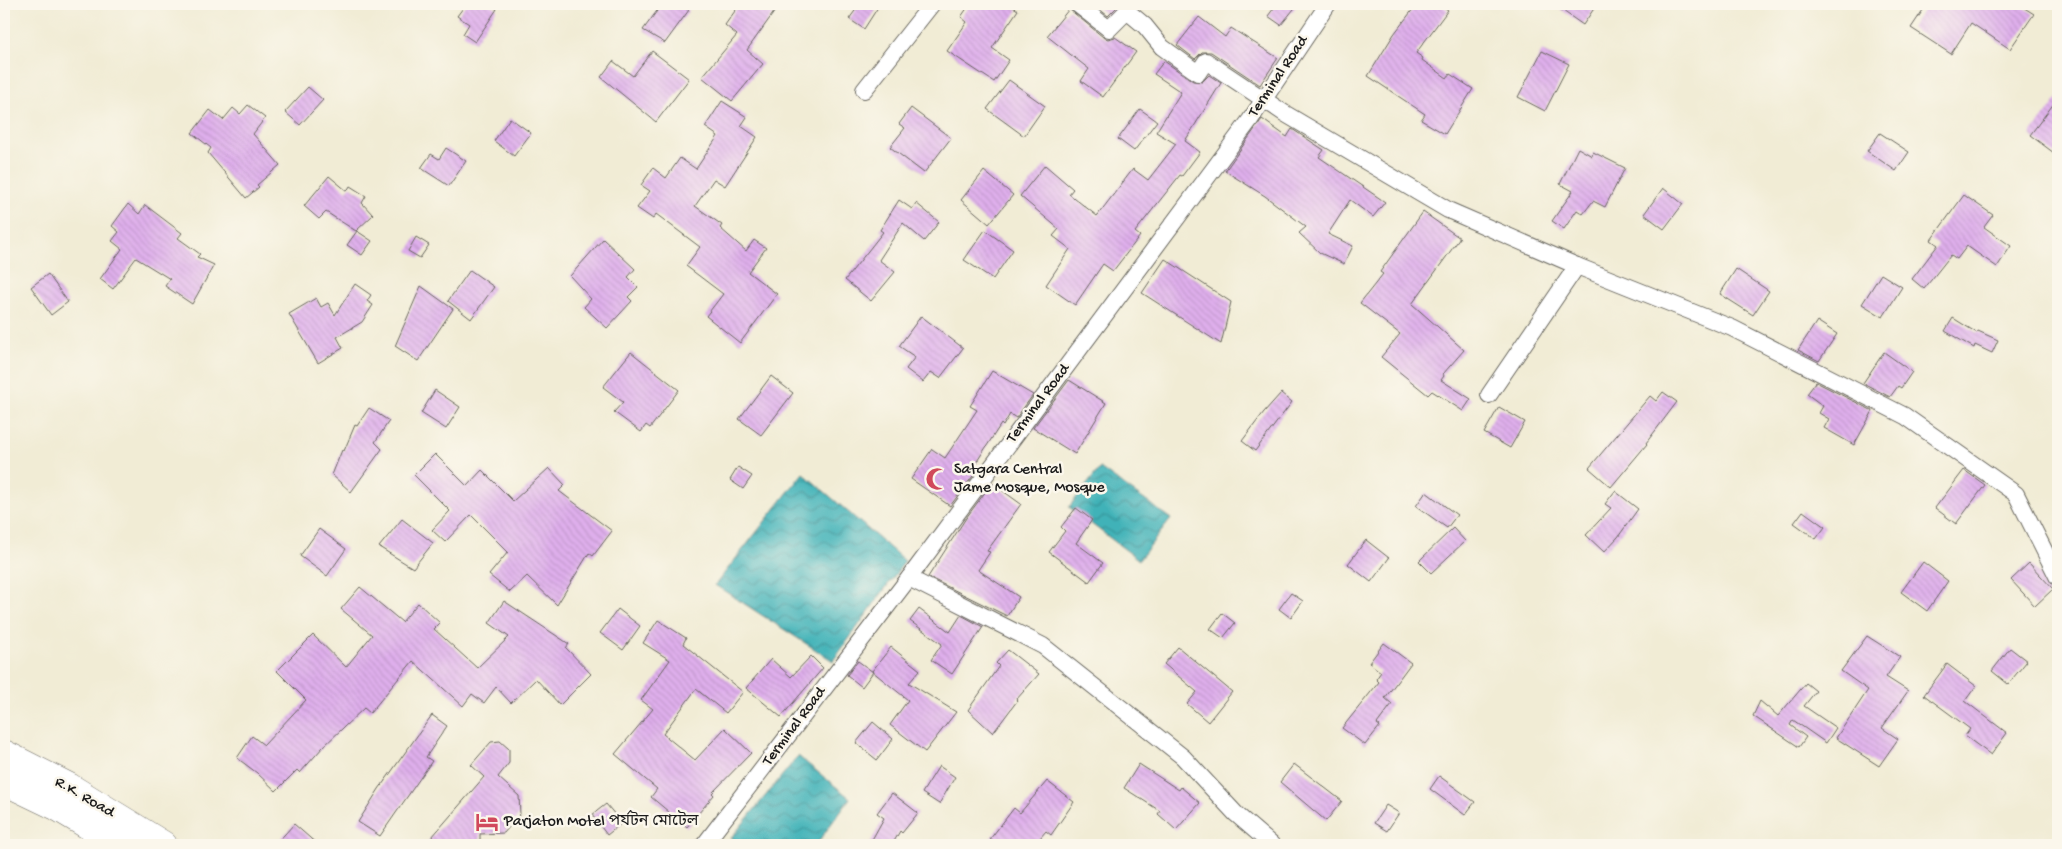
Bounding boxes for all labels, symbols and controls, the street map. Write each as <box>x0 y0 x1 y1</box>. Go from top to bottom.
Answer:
street label: Terminal Road <box>1244 32 1314 122</box>
street label: Terminal Road <box>1003 360 1076 448</box>
place label: Satgara Central Jame Mosque, Mosque <box>954 461 1106 498</box>
mosque icon: Satgara Central Jame Mosque, Mosque <box>924 466 950 492</box>
street label: Terminal Road <box>759 683 832 771</box>
street label: R.K. Road <box>51 773 119 824</box>
hotel icon: Parjaton Motel পর্যটন মোটেল <box>474 809 500 835</box>
place label: Parjaton Motel পর্যটন মোটেল <box>503 810 699 832</box>

